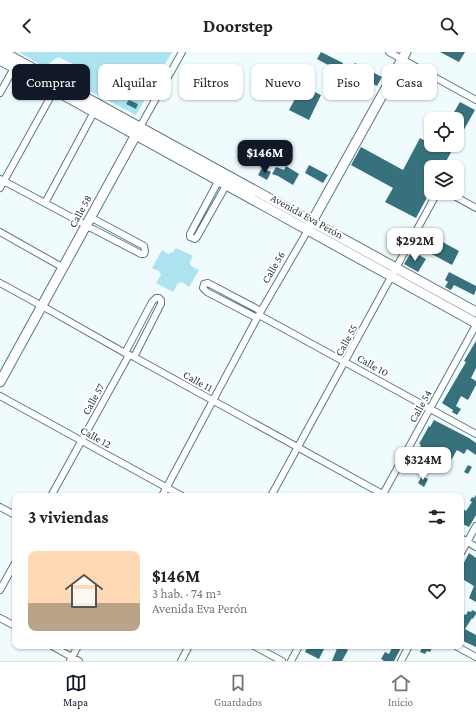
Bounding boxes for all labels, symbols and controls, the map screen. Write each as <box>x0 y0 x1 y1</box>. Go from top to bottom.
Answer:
icon: back <box>16 15 38 37</box>
icon: search <box>438 15 460 37</box>
text: Doorstep <box>203 16 273 36</box>
chip: Comprar <box>12 64 90 100</box>
chip: Alquilar <box>98 64 171 100</box>
chip: Filtros <box>179 64 243 100</box>
chip: Nuevo <box>251 64 315 100</box>
chip: Piso <box>323 64 374 100</box>
chip: Casa <box>382 64 437 100</box>
map controls <box>424 112 464 200</box>
button: locate <box>424 112 464 152</box>
pin: $146M <box>237 140 293 174</box>
text: $146M <box>247 145 283 160</box>
button: layers <box>424 160 464 200</box>
street label: Avenida Eva Perón <box>269 191 345 241</box>
street label: Calle 58 <box>66 193 94 229</box>
pin: $292M <box>387 228 443 262</box>
text: $292M <box>396 233 434 248</box>
street label: Calle 56 <box>259 249 287 285</box>
street label: Calle 55 <box>332 322 360 358</box>
street label: Calle 10 <box>355 351 391 379</box>
street label: Calle 11 <box>181 368 215 394</box>
street label: Calle 57 <box>79 381 107 417</box>
street label: Calle 54 <box>406 387 434 424</box>
street label: Calle 12 <box>79 424 113 450</box>
pin: $324M <box>395 447 451 481</box>
text: $324M <box>404 452 442 467</box>
icon: filters <box>426 506 448 528</box>
text: 3 viviendas <box>28 508 108 527</box>
icon: home <box>60 567 108 615</box>
text: $146M <box>152 567 200 586</box>
icon: heart <box>426 580 448 602</box>
text: 3 hab. · 74 m² <box>152 586 221 601</box>
text: Avenida Eva Perón <box>152 601 247 616</box>
tab: Mapa <box>63 672 88 708</box>
tab: Guardados <box>214 672 262 708</box>
tab: Inicio <box>388 672 413 708</box>

